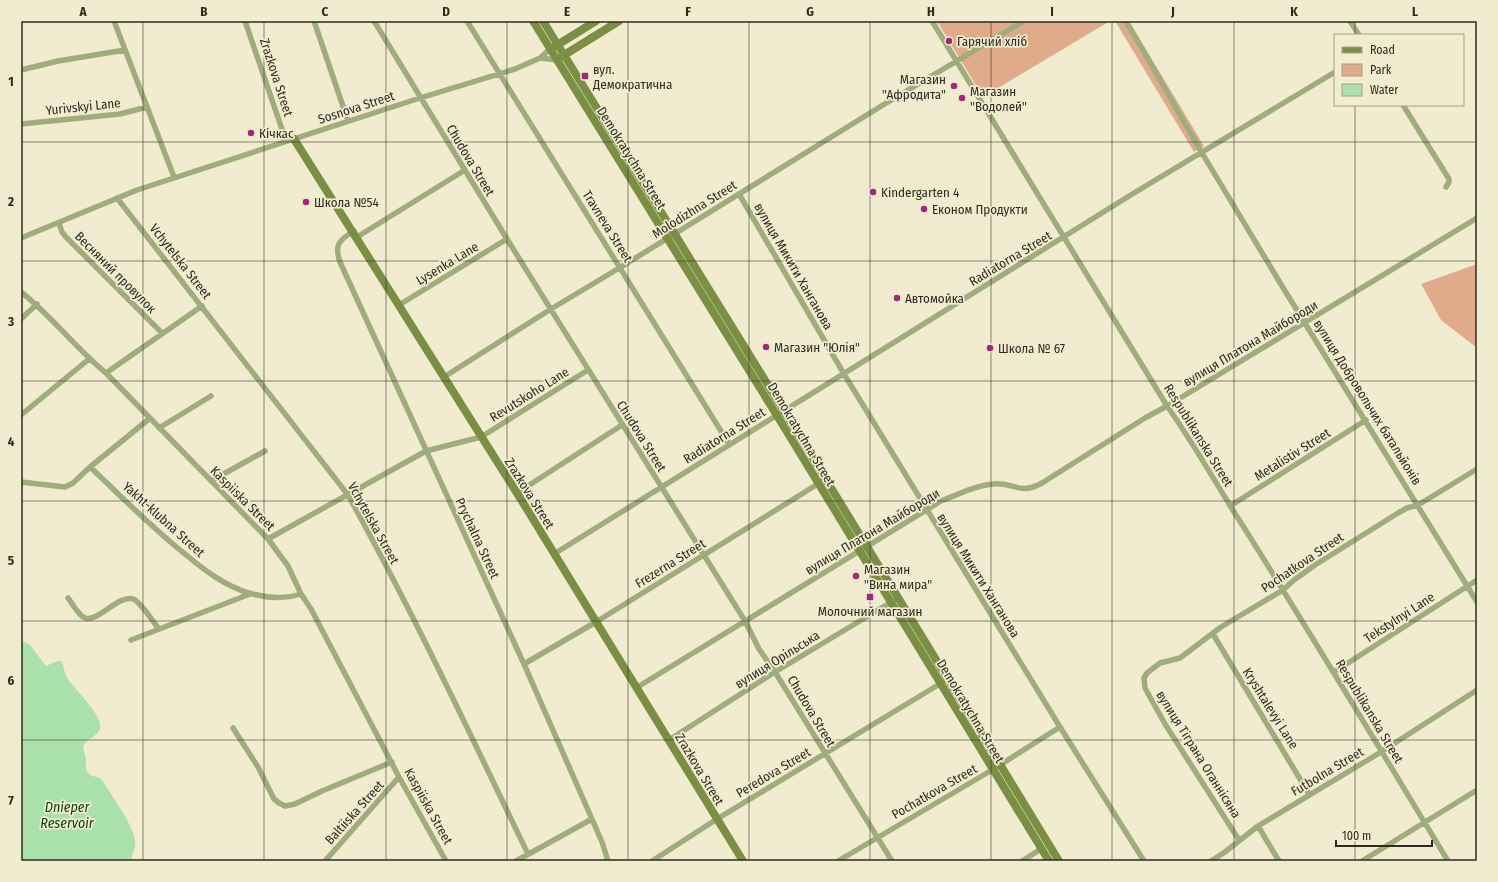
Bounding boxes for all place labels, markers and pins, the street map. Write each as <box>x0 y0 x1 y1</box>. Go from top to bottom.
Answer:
place label: Гарячий хліб <box>957 34 1027 49</box>
marker: Гарячий хліб <box>944 36 954 46</box>
place label: вул. Демократична <box>592 62 672 92</box>
marker: вул. Демократична <box>580 71 590 81</box>
place label: Магазин "Афродита" <box>882 72 946 102</box>
marker: Магазин "Афродита" <box>949 81 959 91</box>
place label: Магазин "Водолей" <box>970 84 1027 114</box>
marker: Магазин "Водолей" <box>957 93 967 103</box>
place label: Кічкас <box>259 126 294 141</box>
marker: Кічкас <box>246 128 256 138</box>
place label: Kindergarten 4 <box>881 185 959 200</box>
marker: Kindergarten 4 <box>868 187 878 197</box>
place label: Школа №54 <box>314 195 379 210</box>
marker: Школа №54 <box>301 197 311 207</box>
place label: Економ Продукти <box>932 202 1028 217</box>
marker: Економ Продукти <box>919 204 929 214</box>
place label: Автомойка <box>905 291 964 306</box>
marker: Автомойка <box>892 293 902 303</box>
place label: Магазин "Юлія" <box>774 340 860 355</box>
place label: Школа № 67 <box>998 341 1065 356</box>
marker: Магазин "Юлія" <box>761 342 771 352</box>
marker: Школа № 67 <box>985 343 995 353</box>
place label: Магазин "Вина мира" <box>864 562 932 592</box>
marker: Магазин "Вина мира" <box>851 571 861 581</box>
marker: Молочний магазин <box>865 592 875 602</box>
place label: Молочний магазин <box>818 604 922 619</box>

